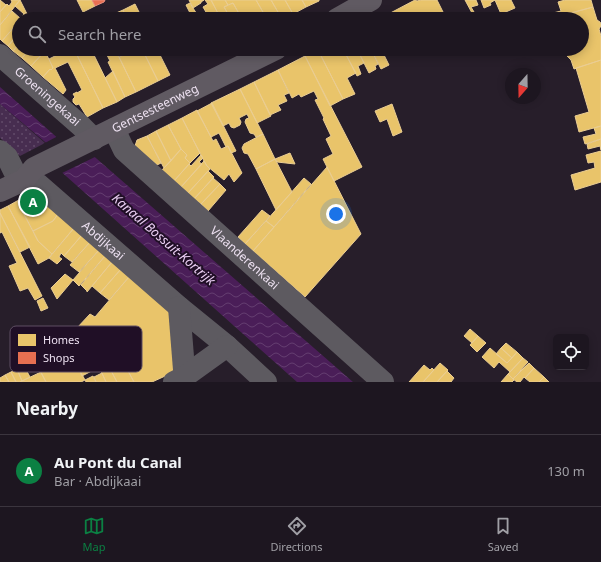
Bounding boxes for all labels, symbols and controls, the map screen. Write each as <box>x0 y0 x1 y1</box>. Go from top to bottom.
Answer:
search box <box>12 12 589 56</box>
icon: search <box>26 23 48 45</box>
text: Search here <box>58 24 141 44</box>
street label: Groeningekaai <box>11 63 84 130</box>
north arrow <box>505 68 541 104</box>
street label: Gentsesteenweg <box>109 80 201 136</box>
pin: A <box>20 187 46 217</box>
water label: Kanaal Bossuit-Kortrijk <box>108 189 220 289</box>
your location <box>326 204 346 224</box>
street label: Abdijkaai <box>78 217 129 264</box>
street label: Vlaanderenkaai <box>207 222 283 293</box>
legend <box>10 326 142 372</box>
text: Homes <box>43 332 80 347</box>
map controls <box>553 334 589 370</box>
button: locate <box>553 334 589 370</box>
text: Shops <box>43 350 75 365</box>
text: Nearby <box>16 397 78 420</box>
text: Au Pont du Canal <box>54 452 182 472</box>
text: A <box>25 462 34 480</box>
text: 130 m <box>547 462 585 480</box>
text: Bar · Abdijkaai <box>54 472 141 490</box>
tab: Map <box>83 515 105 554</box>
tab: Directions <box>270 515 323 554</box>
tab: Saved <box>488 515 518 554</box>

